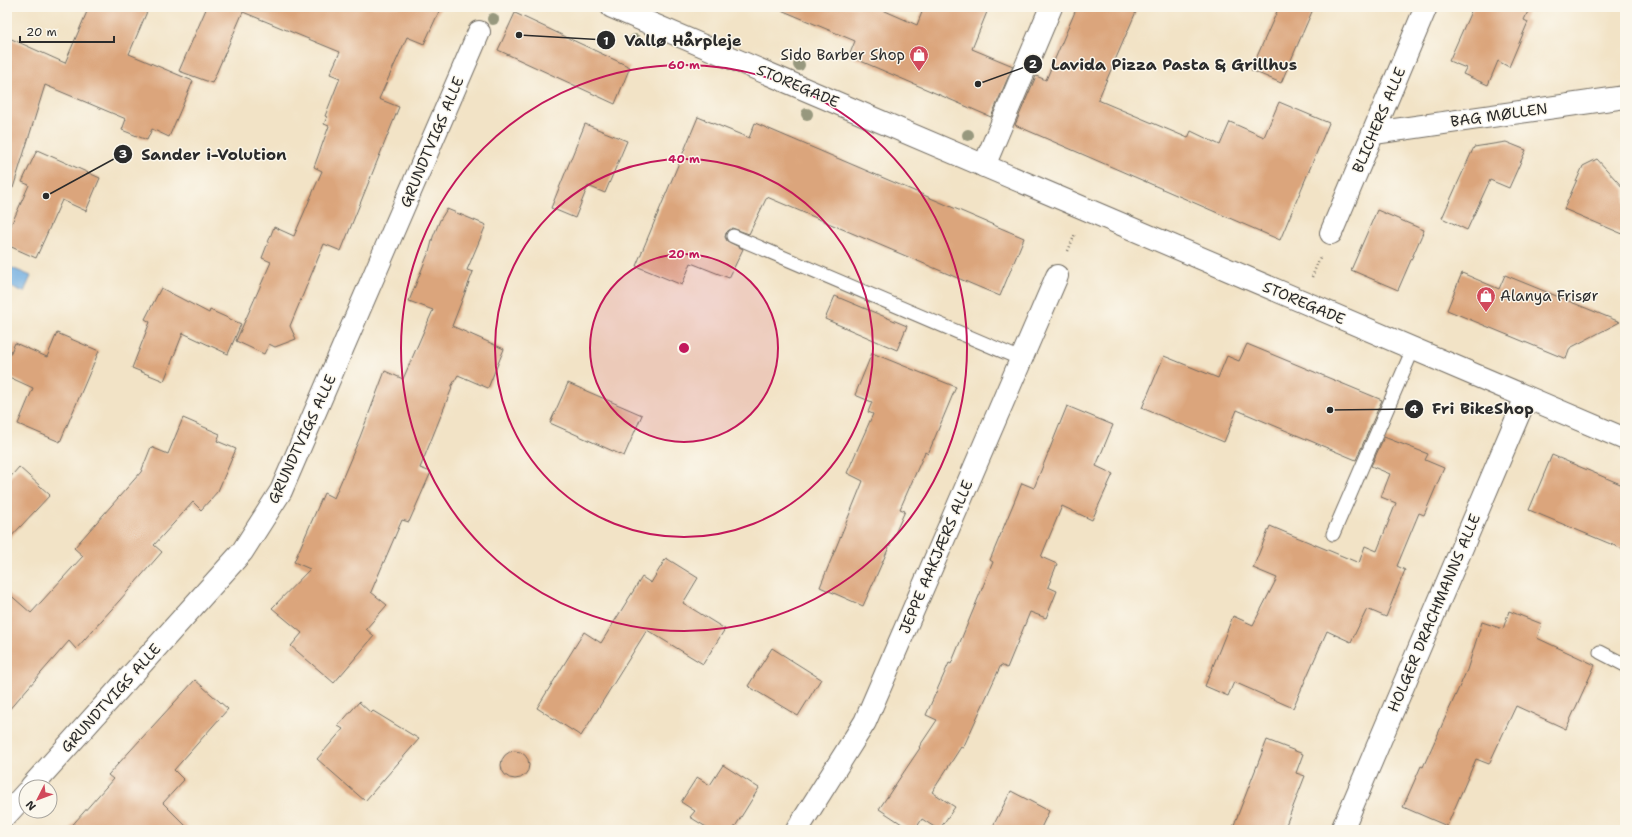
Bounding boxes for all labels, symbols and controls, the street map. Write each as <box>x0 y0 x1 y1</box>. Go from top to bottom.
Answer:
scale bar <box>20 18 114 44</box>
text: 20 m <box>26 24 57 40</box>
callout: Vallø Hårpleje <box>596 26 749 54</box>
text: Vallø Hårpleje <box>624 30 742 51</box>
text: 1 <box>603 33 609 49</box>
shop icon: Sido Barber Shop <box>908 44 930 72</box>
place label: Sido Barber Shop <box>781 45 905 65</box>
callout: Lavida Pizza Pasta & Grillhus <box>1023 50 1305 78</box>
text: Lavida Pizza Pasta & Grillhus <box>1051 54 1297 75</box>
text: 2 <box>1029 56 1038 72</box>
text: 60 m <box>668 57 700 73</box>
street label: STOREGADE <box>754 60 842 112</box>
street label: BLICHERS ALLE <box>1348 64 1410 176</box>
street label: GRUNDTVIGS ALLE <box>395 74 469 210</box>
street label: BAG MØLLEN <box>1449 98 1549 132</box>
callout: Sander i-Volution <box>113 140 294 168</box>
text: Sander i-Volution <box>141 144 287 165</box>
text: 3 <box>119 146 127 162</box>
text: 40 m <box>668 151 700 167</box>
text: 20 m <box>668 246 700 262</box>
street label: STOREGADE <box>1260 277 1348 329</box>
shop icon: Alanya Frisør <box>1475 285 1497 313</box>
place label: Alanya Frisør <box>1500 286 1599 306</box>
centre of rings <box>677 341 691 355</box>
street label: GRUNDTVIGS ALLE <box>263 371 341 507</box>
callout: Fri BikeShop <box>1404 395 1542 423</box>
text: Fri BikeShop <box>1432 398 1534 419</box>
text: 4 <box>1410 401 1419 417</box>
street label: JEPPE AAKJÆRS ALLE <box>894 477 978 637</box>
street label: HOLGER DRACHMANNS ALLE <box>1383 511 1485 715</box>
street label: GRUNDTVIGS ALLE <box>57 639 165 757</box>
north arrow <box>18 779 58 819</box>
text: N <box>22 797 39 814</box>

